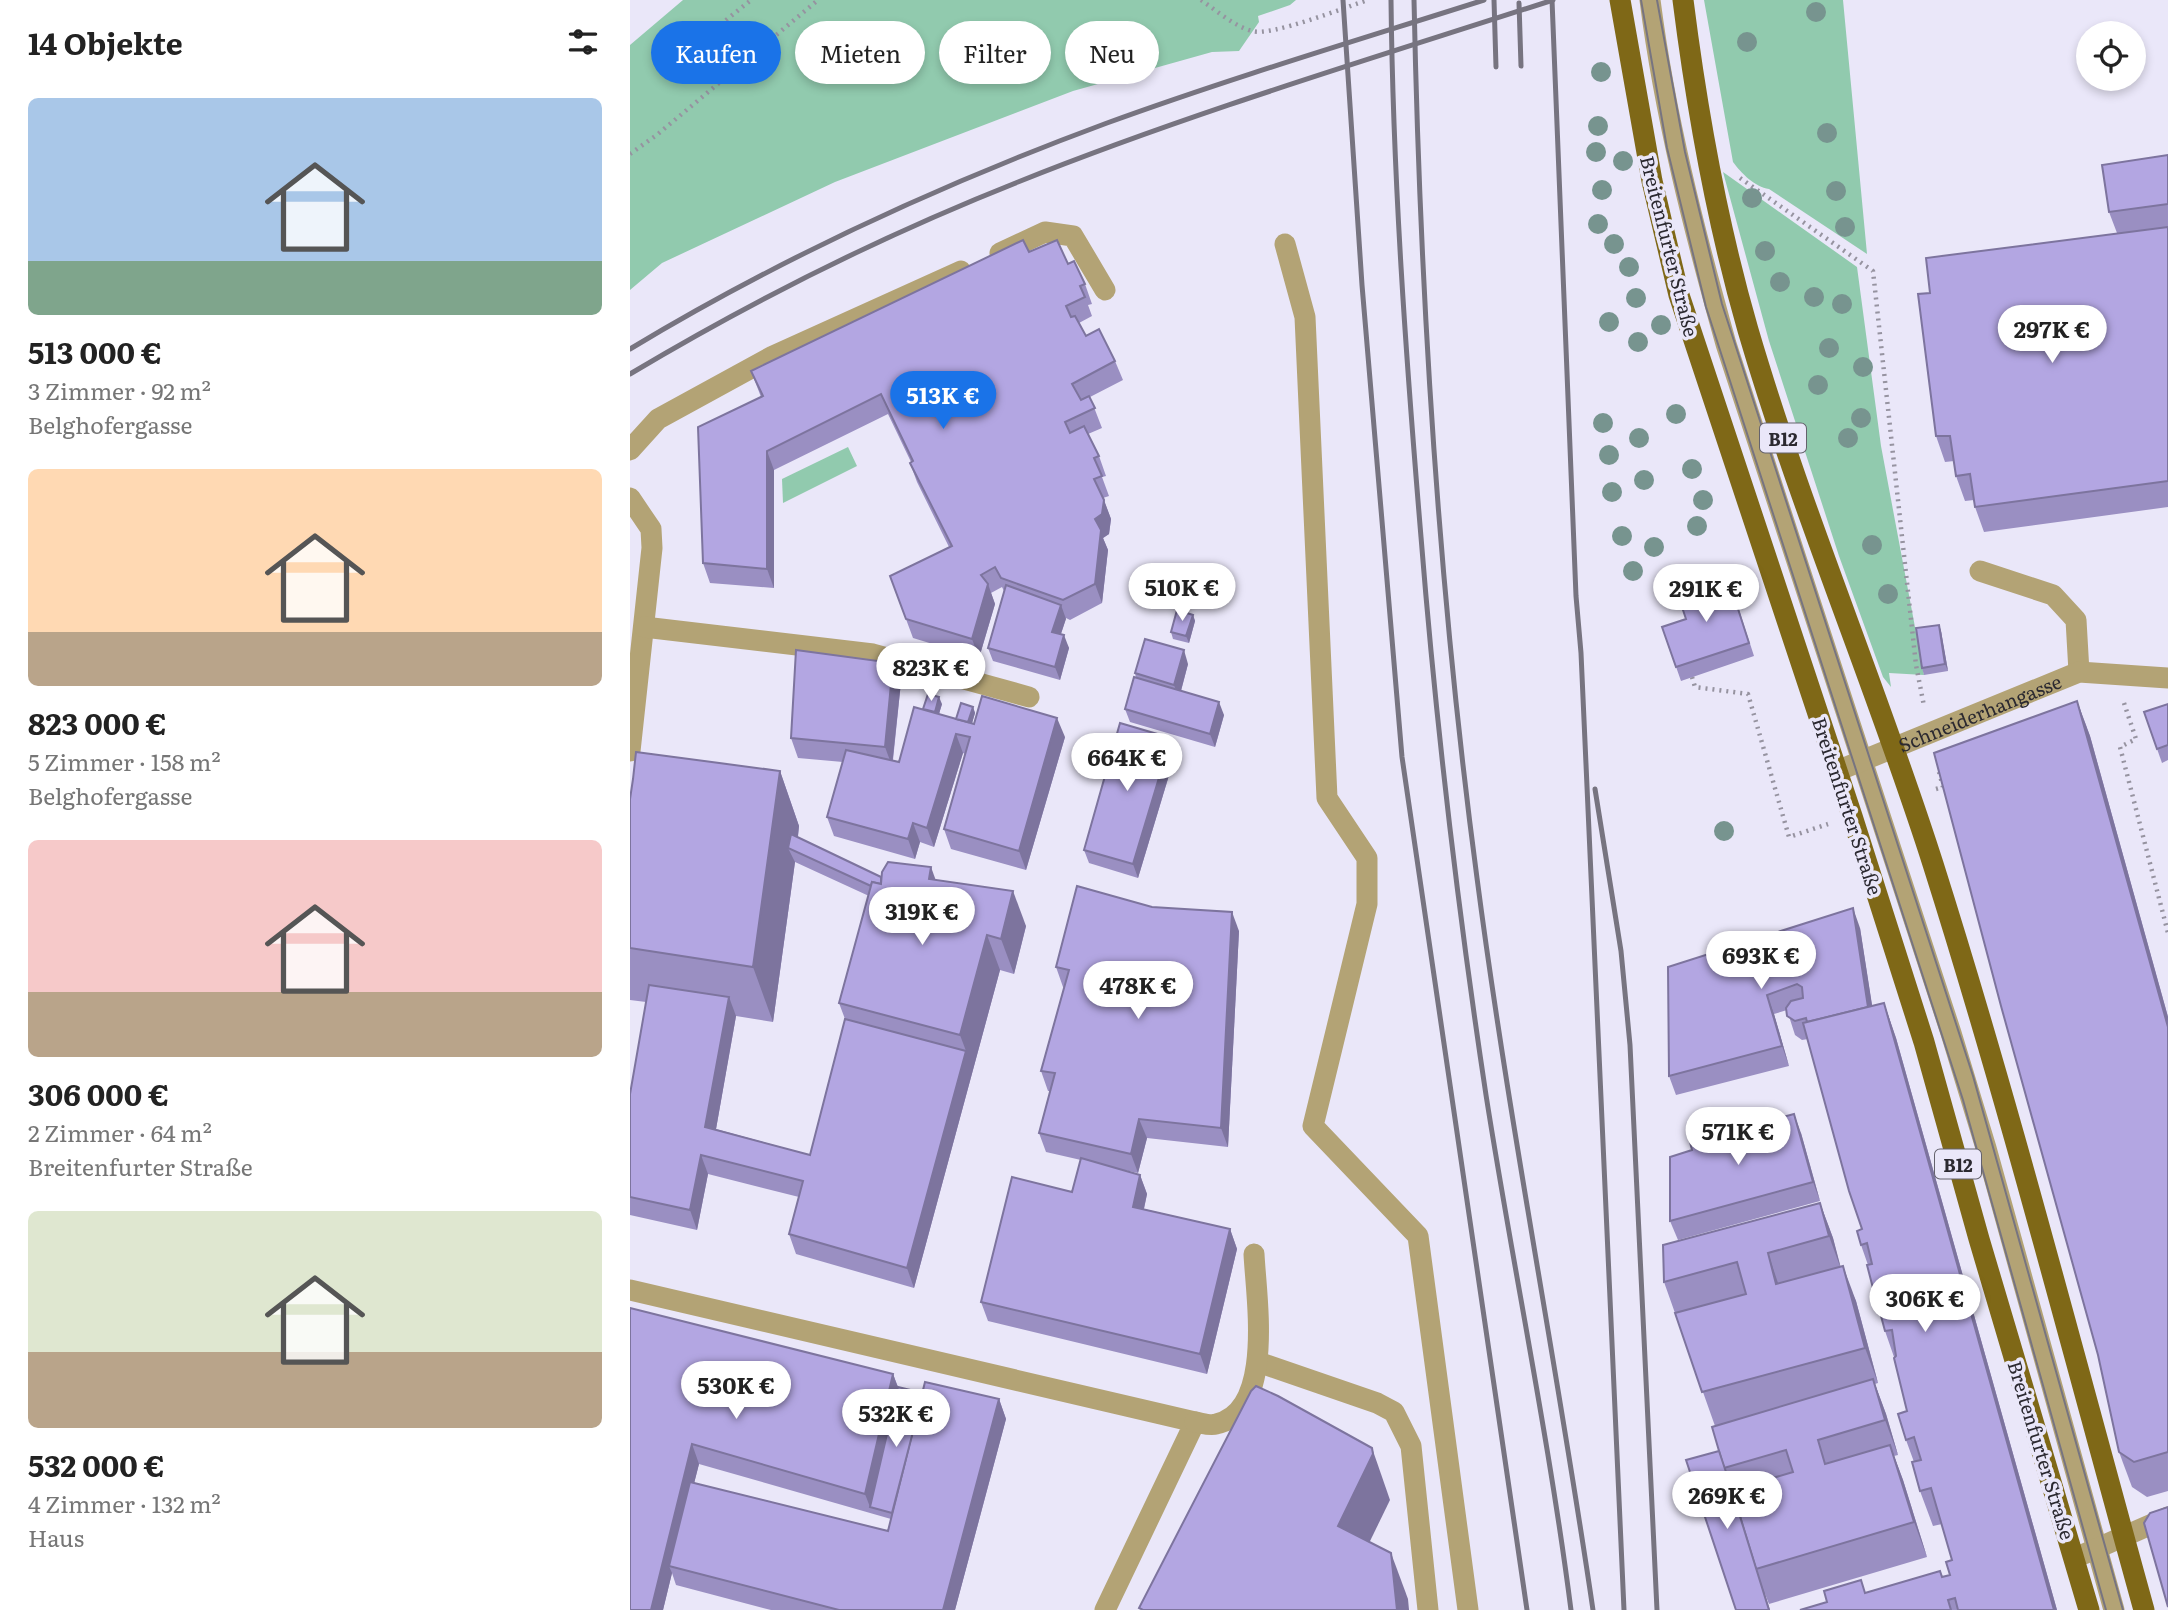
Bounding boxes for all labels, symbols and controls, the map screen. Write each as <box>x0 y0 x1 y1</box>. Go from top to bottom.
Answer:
text: 14 Objekte <box>28 20 183 64</box>
chip: Kaufen <box>651 21 781 84</box>
chip: Mieten <box>795 21 925 84</box>
chip: Filter <box>939 21 1051 84</box>
chip: Neu <box>1065 21 1159 84</box>
map controls <box>2076 21 2146 91</box>
button: locate <box>2076 21 2146 91</box>
icon: filters <box>564 23 602 61</box>
icon: home <box>252 144 378 270</box>
street label: Breitenfurter Straße <box>1634 153 1706 340</box>
pin: 297K € <box>1995 306 2109 365</box>
text: 297K € <box>2014 311 2090 345</box>
text: 513 000 € <box>28 329 162 373</box>
pin: 513K € <box>886 372 1000 431</box>
text: 3 Zimmer · 92 m² <box>28 373 211 407</box>
text: 513K € <box>906 377 980 411</box>
text: Belghofergasse <box>28 407 192 441</box>
road number: B12 <box>1760 424 1806 452</box>
icon: home <box>252 515 378 641</box>
pin: 510K € <box>1125 564 1239 623</box>
pin: 291K € <box>1649 564 1763 624</box>
text: 510K € <box>1145 569 1219 603</box>
text: 291K € <box>1669 570 1743 604</box>
pin: 823K € <box>874 644 988 703</box>
text: 823K € <box>892 649 970 683</box>
street label: Schneiderhangasse <box>1894 667 2066 759</box>
text: 823 000 € <box>28 700 167 744</box>
street label: Breitenfurter Straße <box>1806 713 1890 899</box>
pin: 664K € <box>1070 734 1184 793</box>
text: 664K € <box>1087 739 1167 773</box>
text: 5 Zimmer · 158 m² <box>28 744 221 778</box>
text: Belghofergasse <box>28 778 192 812</box>
icon: home <box>252 886 378 1012</box>
pin: 319K € <box>865 888 979 947</box>
text: 319K € <box>885 893 959 927</box>
pin: 693K € <box>1704 932 1818 991</box>
text: 693K € <box>1722 937 1800 971</box>
pin: 478K € <box>1081 962 1195 1021</box>
text: 478K € <box>1099 967 1177 1001</box>
text: 306 000 € <box>28 1071 169 1115</box>
pin: 571K € <box>1681 1108 1795 1167</box>
text: 571K € <box>1702 1113 1774 1147</box>
text: 2 Zimmer · 64 m² <box>28 1115 212 1149</box>
text: Breitenfurter Straße <box>28 1149 253 1183</box>
road number: B12 <box>1935 1149 1981 1178</box>
icon: home <box>252 1257 378 1383</box>
pin: 306K € <box>1868 1274 1982 1334</box>
text: 306K € <box>1885 1280 1965 1314</box>
street label: Breitenfurter Straße <box>2001 1357 2083 1543</box>
pin: 530K € <box>679 1362 793 1421</box>
text: 530K € <box>697 1367 775 1401</box>
pin: 532K € <box>839 1390 953 1449</box>
text: 532K € <box>858 1395 934 1429</box>
text: 532 000 € <box>28 1442 165 1486</box>
pin: 269K € <box>1670 1472 1784 1531</box>
text: 269K € <box>1688 1477 1766 1511</box>
text: 4 Zimmer · 132 m² <box>28 1486 221 1520</box>
text: Haus <box>28 1520 84 1554</box>

